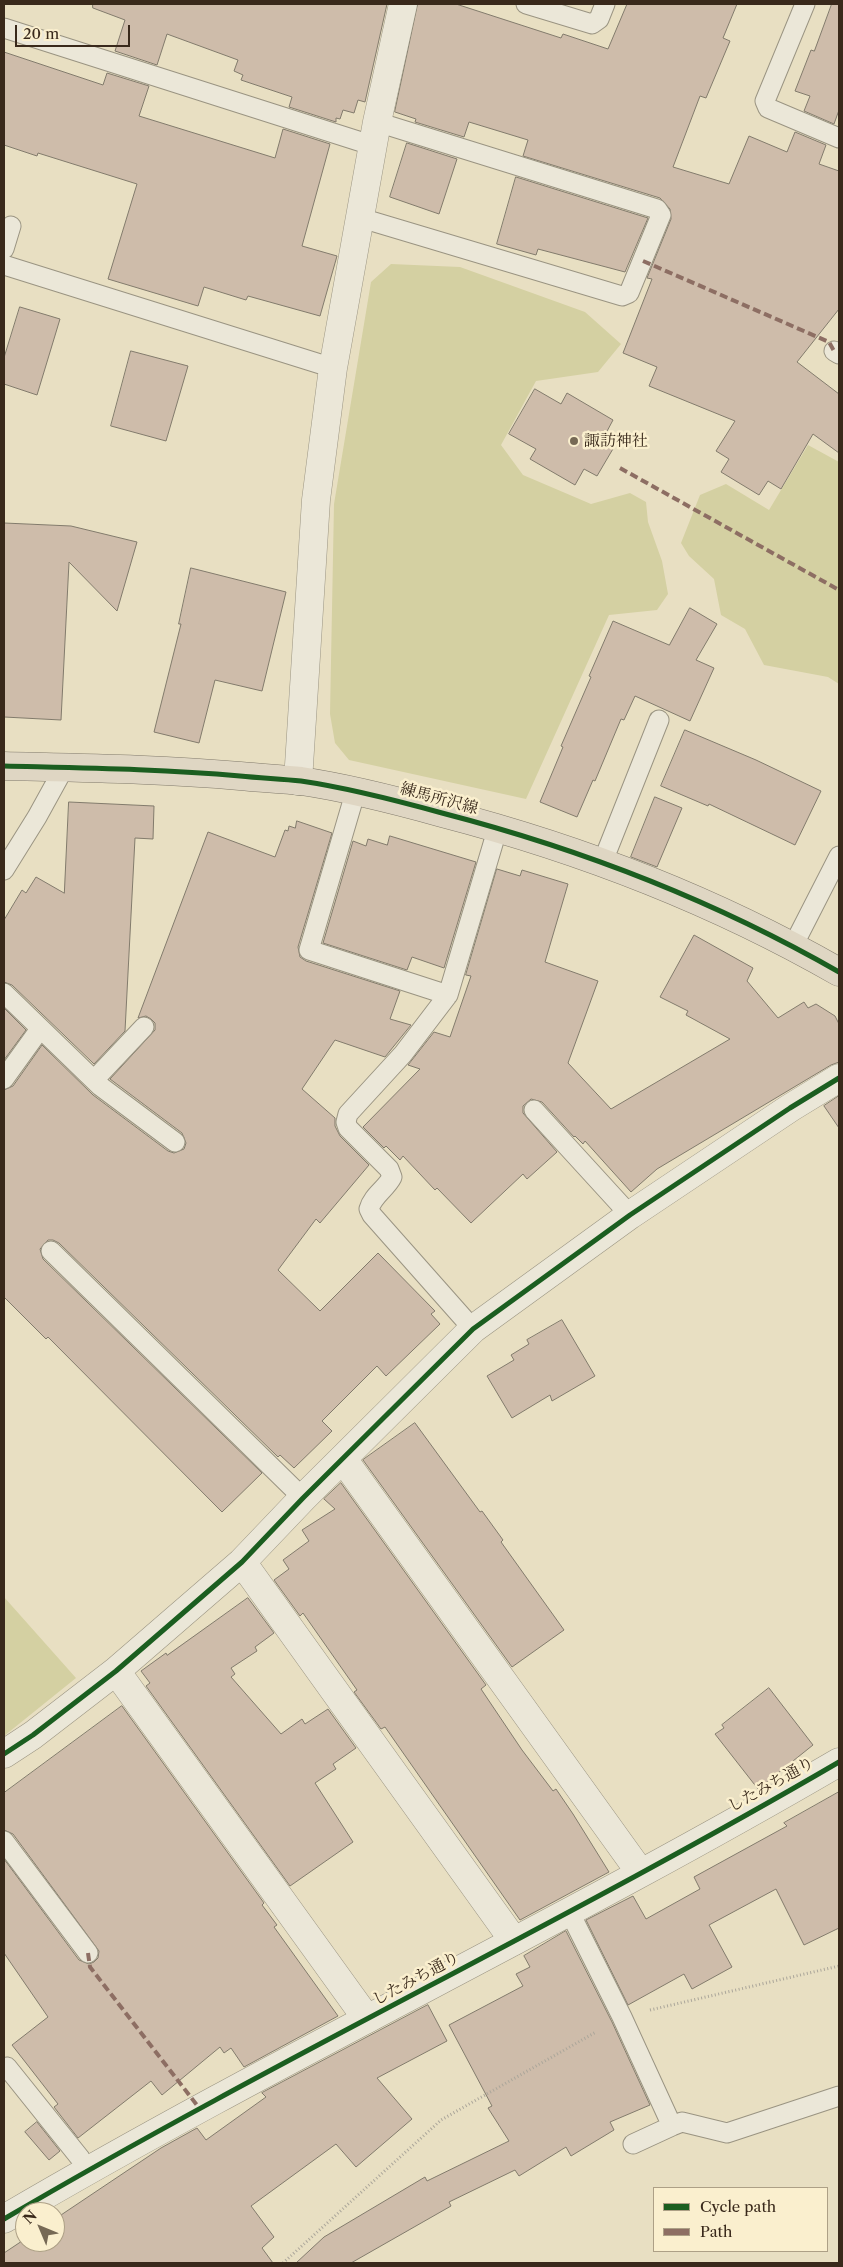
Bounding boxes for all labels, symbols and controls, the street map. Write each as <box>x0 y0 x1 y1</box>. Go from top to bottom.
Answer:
scale bar <box>18 15 132 47</box>
text: 20 m <box>23 24 59 43</box>
place label: 諏訪神社 <box>584 431 648 451</box>
marker: 諏訪神社 <box>568 435 580 447</box>
street label: 練馬所沢線 <box>398 779 480 819</box>
street label: したみち通り <box>724 1753 818 1817</box>
street label: したみち通り <box>369 1948 463 2010</box>
legend <box>653 2187 828 2252</box>
text: Cycle path <box>700 2197 776 2216</box>
north arrow <box>15 2202 65 2252</box>
text: N <box>19 2206 41 2228</box>
text: Path <box>700 2222 732 2241</box>

